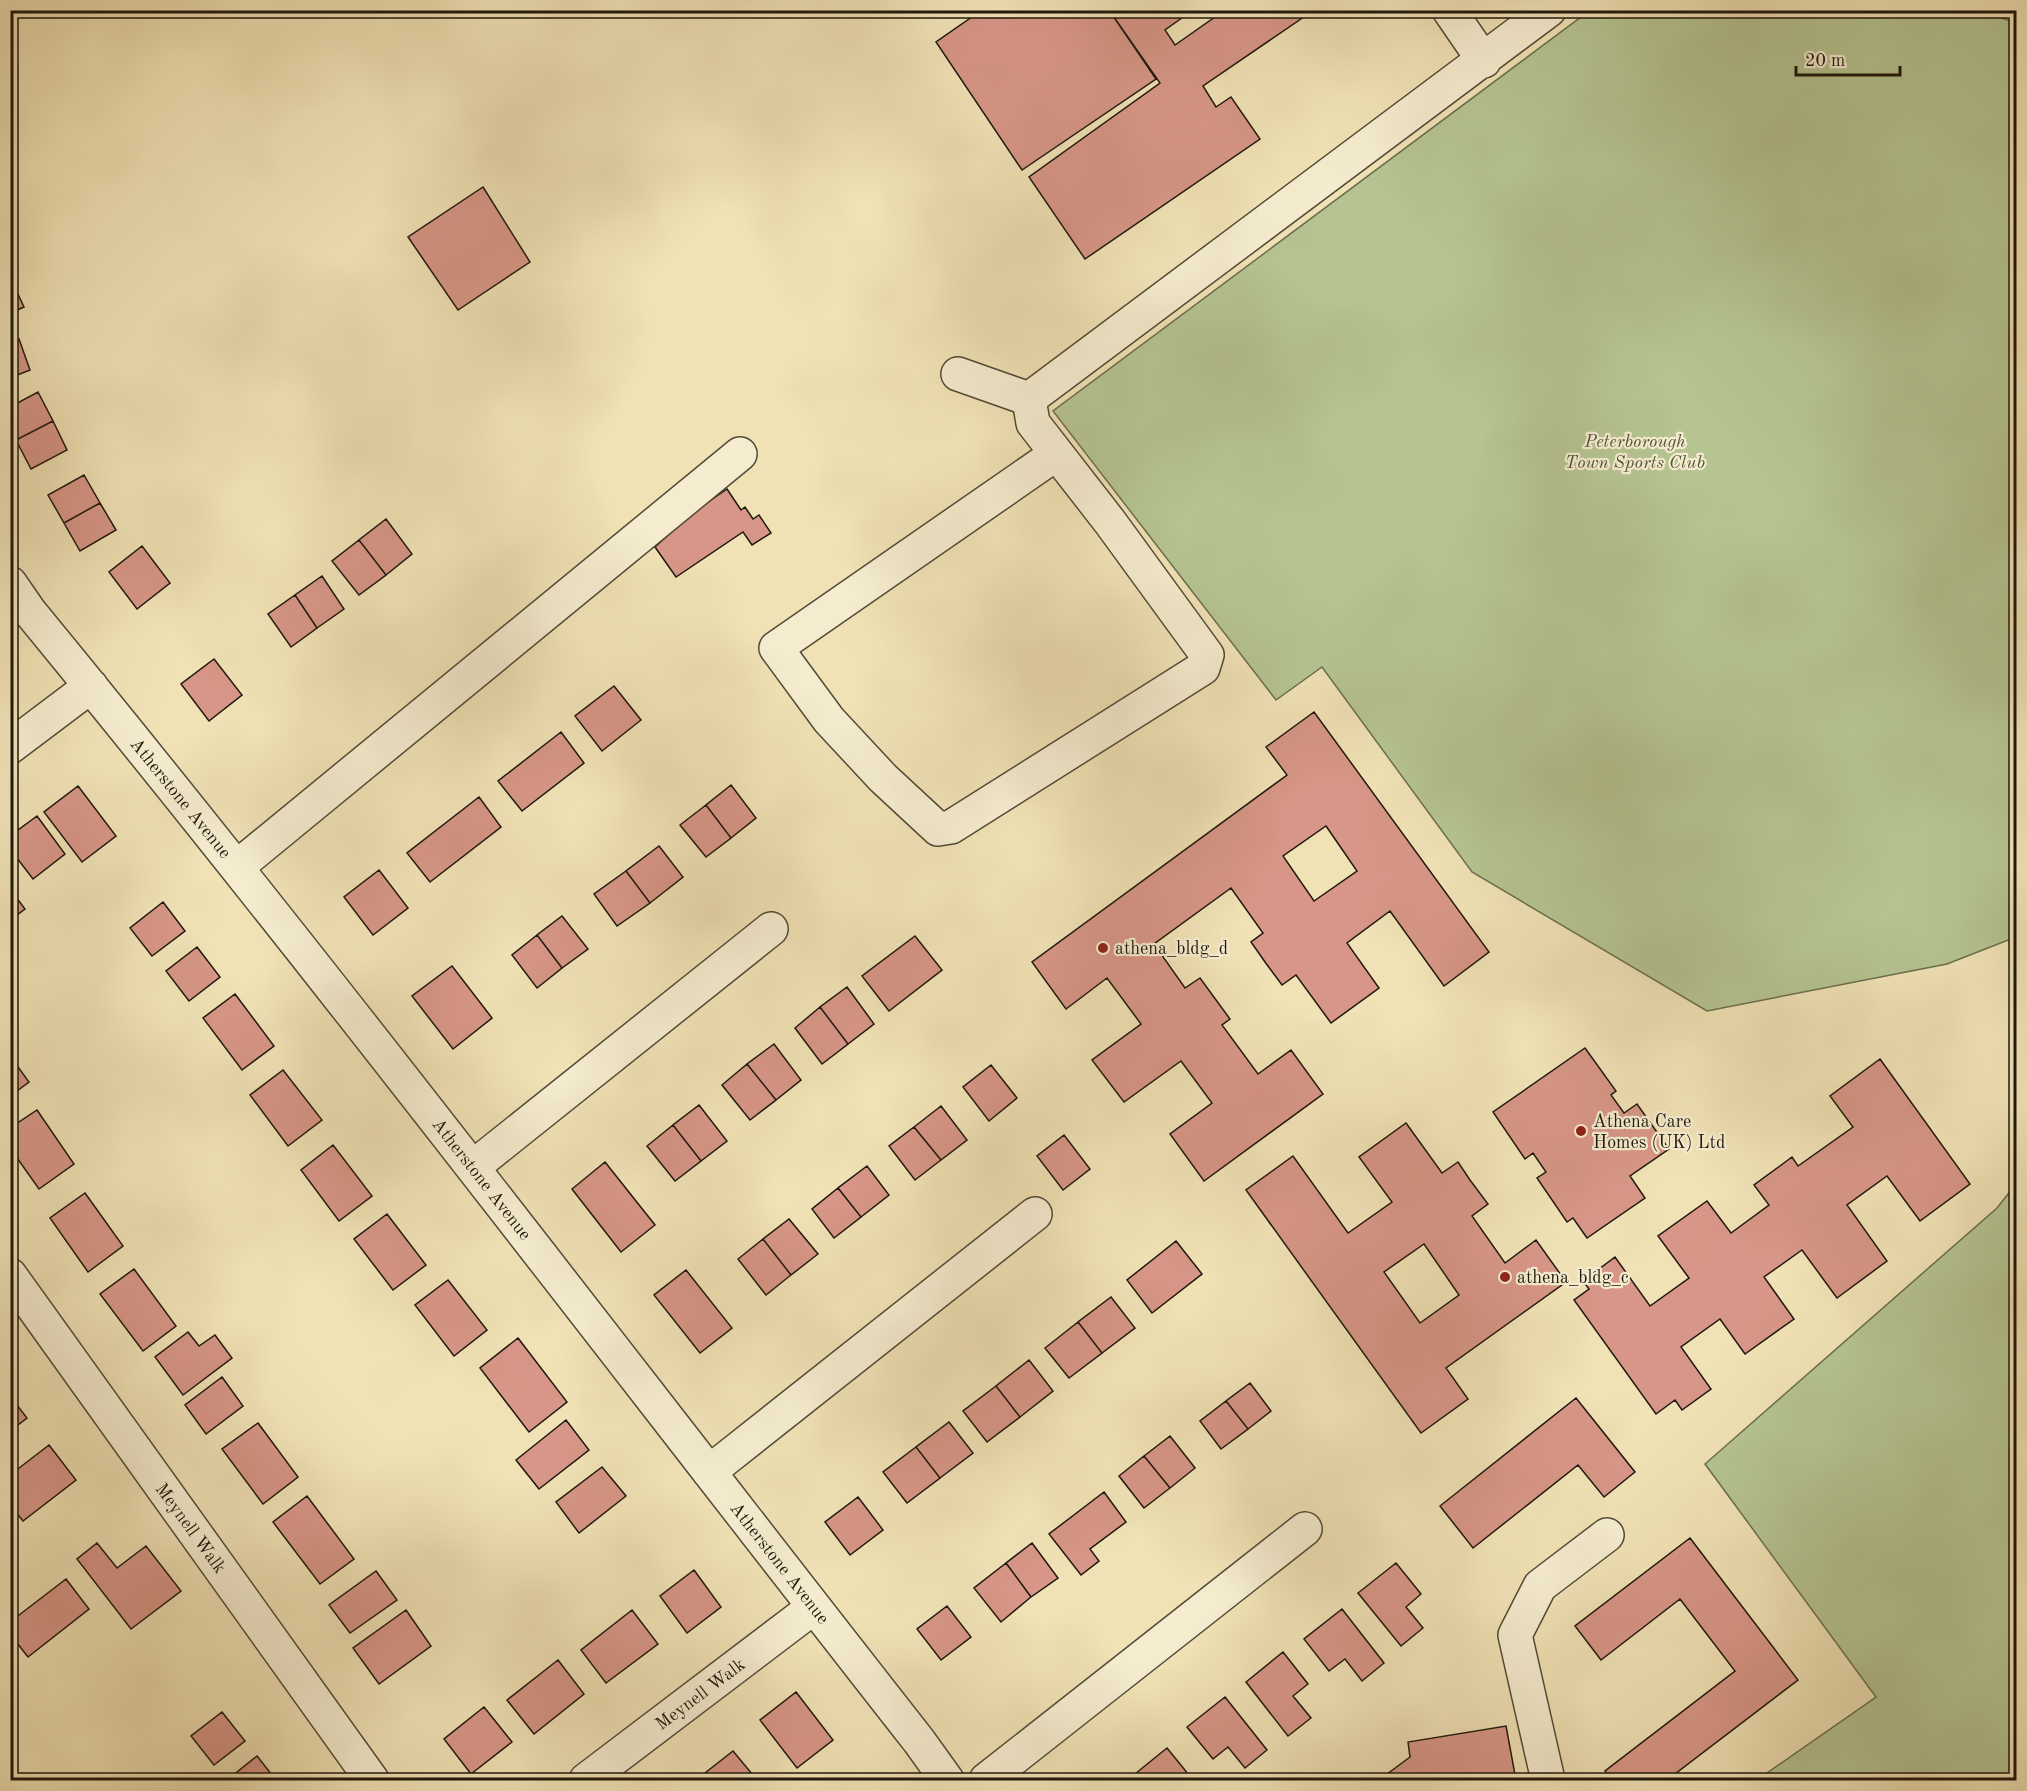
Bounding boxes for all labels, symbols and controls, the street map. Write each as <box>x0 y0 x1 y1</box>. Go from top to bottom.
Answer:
scale bar <box>1796 39 1900 77</box>
text: 20 m <box>1805 52 1845 70</box>
park label: Peterborough Town Sports Club <box>1565 433 1706 472</box>
street label: Atherstone Avenue <box>126 735 234 862</box>
place label: athena_bldg_d <box>1115 940 1228 958</box>
marker: athena_bldg_d <box>1096 941 1110 955</box>
place label: Athena Care Homes (UK) Ltd <box>1593 1113 1725 1152</box>
street label: Atherstone Avenue <box>428 1115 534 1244</box>
marker: Athena Care Homes (UK) Ltd <box>1574 1124 1588 1138</box>
place label: athena_bldg_c <box>1517 1269 1629 1287</box>
marker: athena_bldg_c <box>1498 1270 1512 1284</box>
street label: Meynell Walk <box>152 1480 229 1577</box>
street label: Atherstone Avenue <box>726 1499 832 1628</box>
street label: Meynell Walk <box>653 1656 749 1734</box>

